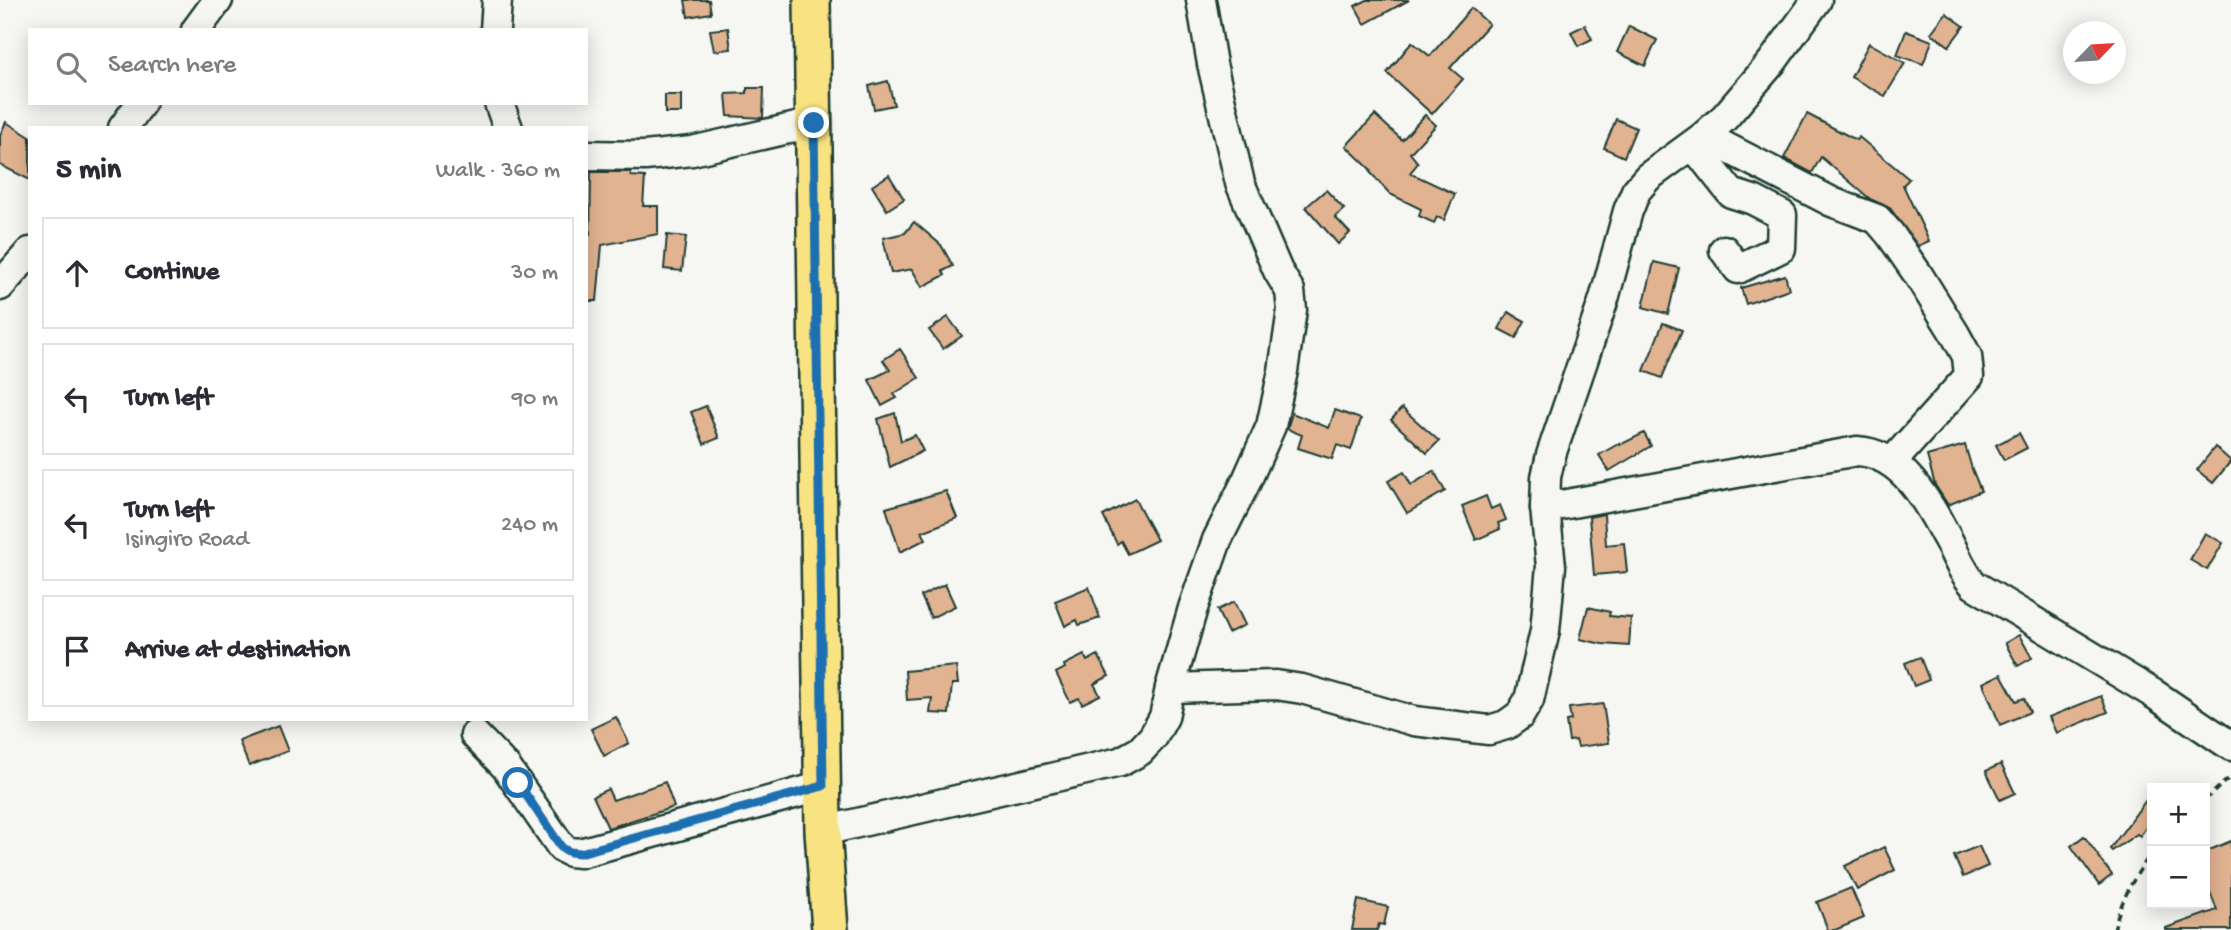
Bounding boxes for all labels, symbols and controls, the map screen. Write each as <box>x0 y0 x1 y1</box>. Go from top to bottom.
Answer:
north arrow <box>2063 21 2126 84</box>
search box <box>28 28 588 105</box>
icon: search <box>52 48 90 86</box>
text: Search here <box>108 51 236 82</box>
route end <box>798 107 829 138</box>
text: 5 min <box>56 154 121 189</box>
text: Walk · 360 m <box>436 158 560 185</box>
icon: ahead <box>58 254 96 292</box>
text: Continue <box>125 258 219 289</box>
text: 30 m <box>511 260 558 287</box>
icon: left <box>58 380 96 418</box>
text: Turn left <box>125 384 213 415</box>
text: 90 m <box>512 386 558 413</box>
text: Turn left <box>125 496 213 527</box>
icon: left <box>58 506 96 544</box>
text: 240 m <box>501 512 558 539</box>
text: Isingiro Road <box>125 527 249 554</box>
icon: arrive <box>58 632 96 670</box>
text: Arrive at destination <box>125 636 350 667</box>
route start <box>502 767 533 798</box>
map controls <box>2147 783 2210 909</box>
button: + <box>2147 783 2210 846</box>
button: − <box>2147 846 2210 909</box>

